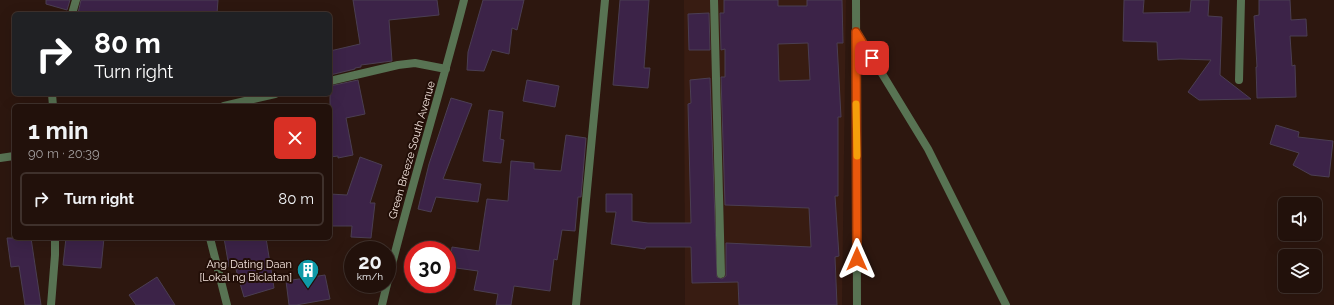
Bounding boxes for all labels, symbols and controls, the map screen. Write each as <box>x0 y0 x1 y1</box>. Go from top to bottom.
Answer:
text: 80 m <box>94 27 161 60</box>
icon: right <box>28 28 80 80</box>
pin <box>855 41 889 75</box>
icon: arrive <box>861 47 883 69</box>
text: Turn right <box>94 61 173 82</box>
street label: Green Breeze South Avenue <box>386 79 438 221</box>
text: 1 min <box>28 116 89 145</box>
button: close <box>274 117 316 159</box>
text: 90 m · 20:39 <box>28 146 100 161</box>
icon: right <box>30 188 52 210</box>
text: Turn right <box>64 190 134 208</box>
text: 80 m <box>278 190 314 208</box>
map controls <box>1278 197 1322 293</box>
button: sound <box>1278 197 1322 241</box>
position arrow <box>836 238 878 280</box>
speed limit sign: 30 <box>404 241 456 293</box>
button: layers <box>1278 249 1322 293</box>
text: 20 <box>358 250 382 274</box>
building icon: Ang Dating Daan [Lokal ng Biclatan] <box>295 257 321 290</box>
place label: Ang Dating Daan [Lokal ng Biclatan] <box>199 258 292 284</box>
text: km/h <box>357 271 383 282</box>

